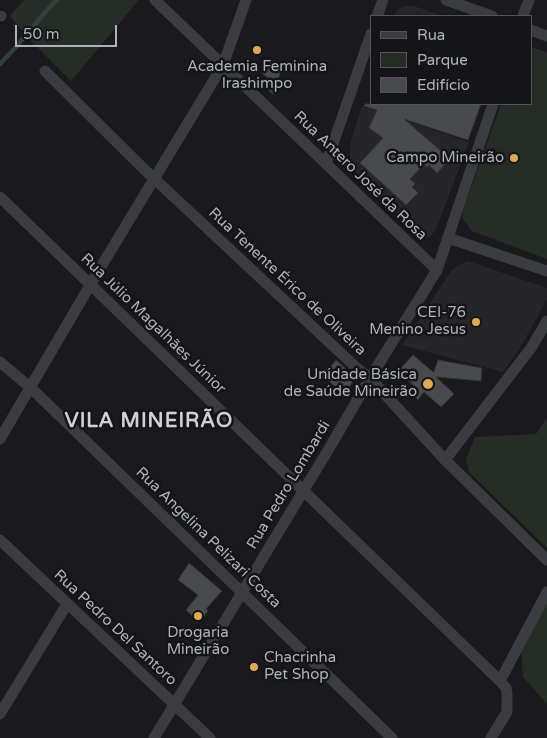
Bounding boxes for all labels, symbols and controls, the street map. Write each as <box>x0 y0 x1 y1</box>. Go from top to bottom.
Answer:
scale bar <box>18 15 120 47</box>
legend <box>370 15 532 105</box>
text: 50 m <box>23 25 60 43</box>
text: Rua <box>417 26 445 44</box>
marker: Academia Feminina Irashimpo <box>251 44 263 56</box>
text: Parque <box>417 51 468 69</box>
place label: Academia Feminina Irashimpo <box>187 58 327 93</box>
text: Edifício <box>417 76 470 94</box>
street label: Rua Antero José da Rosa <box>290 108 430 244</box>
place label: Campo Mineirão <box>386 149 504 167</box>
marker: Campo Mineirão <box>508 152 520 164</box>
street label: Rua Tenente Érico de Oliveira <box>204 204 370 360</box>
street label: Rua Júlio Magalhães Júnior <box>77 250 229 398</box>
place label: CEI-76 Menino Jesus <box>369 304 466 339</box>
marker: CEI-76 Menino Jesus <box>470 316 482 328</box>
place label: Unidade Básica de Saúde Mineirão <box>284 366 417 401</box>
marker: Unidade Básica de Saúde Mineirão <box>421 377 435 391</box>
district label: VILA MINEIRÃO <box>63 410 235 434</box>
street label: Rua Pedro Lombardi <box>244 418 334 552</box>
street label: Rua Angelina Pelizari Costa <box>132 464 284 612</box>
street label: Rua Pedro Del Santoro <box>50 566 180 690</box>
marker: Drogaria Mineirão <box>192 610 204 622</box>
place label: Drogaria Mineirão <box>167 624 229 659</box>
place label: Chacrinha Pet Shop <box>264 649 336 684</box>
marker: Chacrinha Pet Shop <box>248 661 260 673</box>

